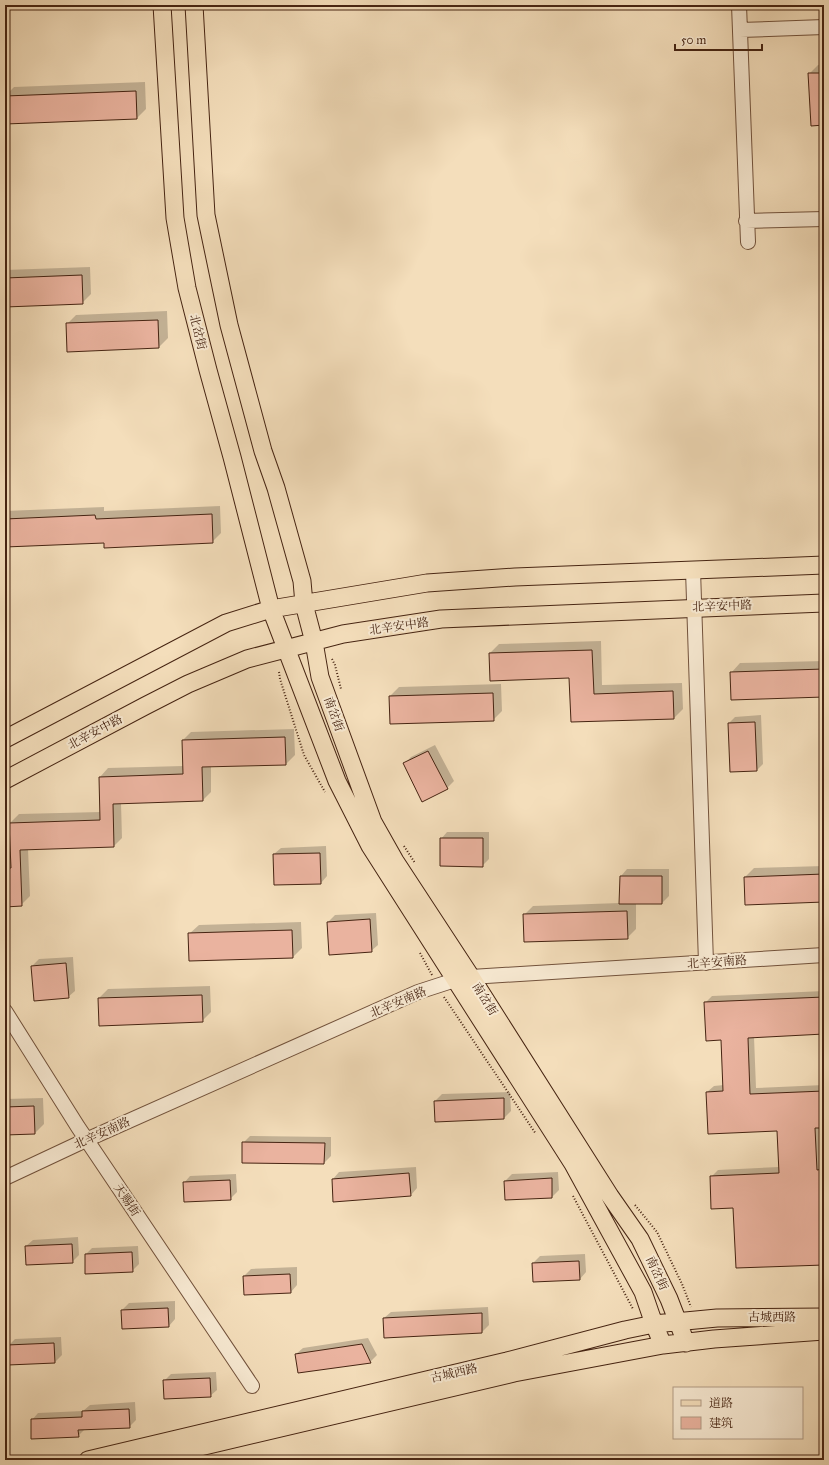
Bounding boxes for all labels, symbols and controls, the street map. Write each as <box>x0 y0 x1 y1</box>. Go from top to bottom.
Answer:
scale bar <box>675 26 762 52</box>
text: 50 m <box>681 33 706 47</box>
street label: 北岔街 <box>187 313 209 352</box>
street label: 北辛安中路 <box>692 598 752 614</box>
street label: 北辛安中路 <box>368 615 430 637</box>
street label: 南岔街 <box>321 695 347 734</box>
street label: 北辛安中路 <box>65 712 125 752</box>
street label: 北辛安南路 <box>687 953 747 971</box>
street label: 南岔街 <box>470 980 501 1019</box>
street label: 北辛安南路 <box>368 984 428 1020</box>
street label: 北辛安南路 <box>72 1114 132 1152</box>
street label: 天赐街 <box>111 1181 143 1220</box>
street label: 南岔街 <box>643 1254 671 1293</box>
street label: 古城西路 <box>748 1310 796 1324</box>
street label: 古城西路 <box>429 1361 479 1385</box>
legend <box>673 1387 803 1439</box>
text: 道路 <box>709 1396 733 1410</box>
text: 建筑 <box>709 1416 733 1430</box>

